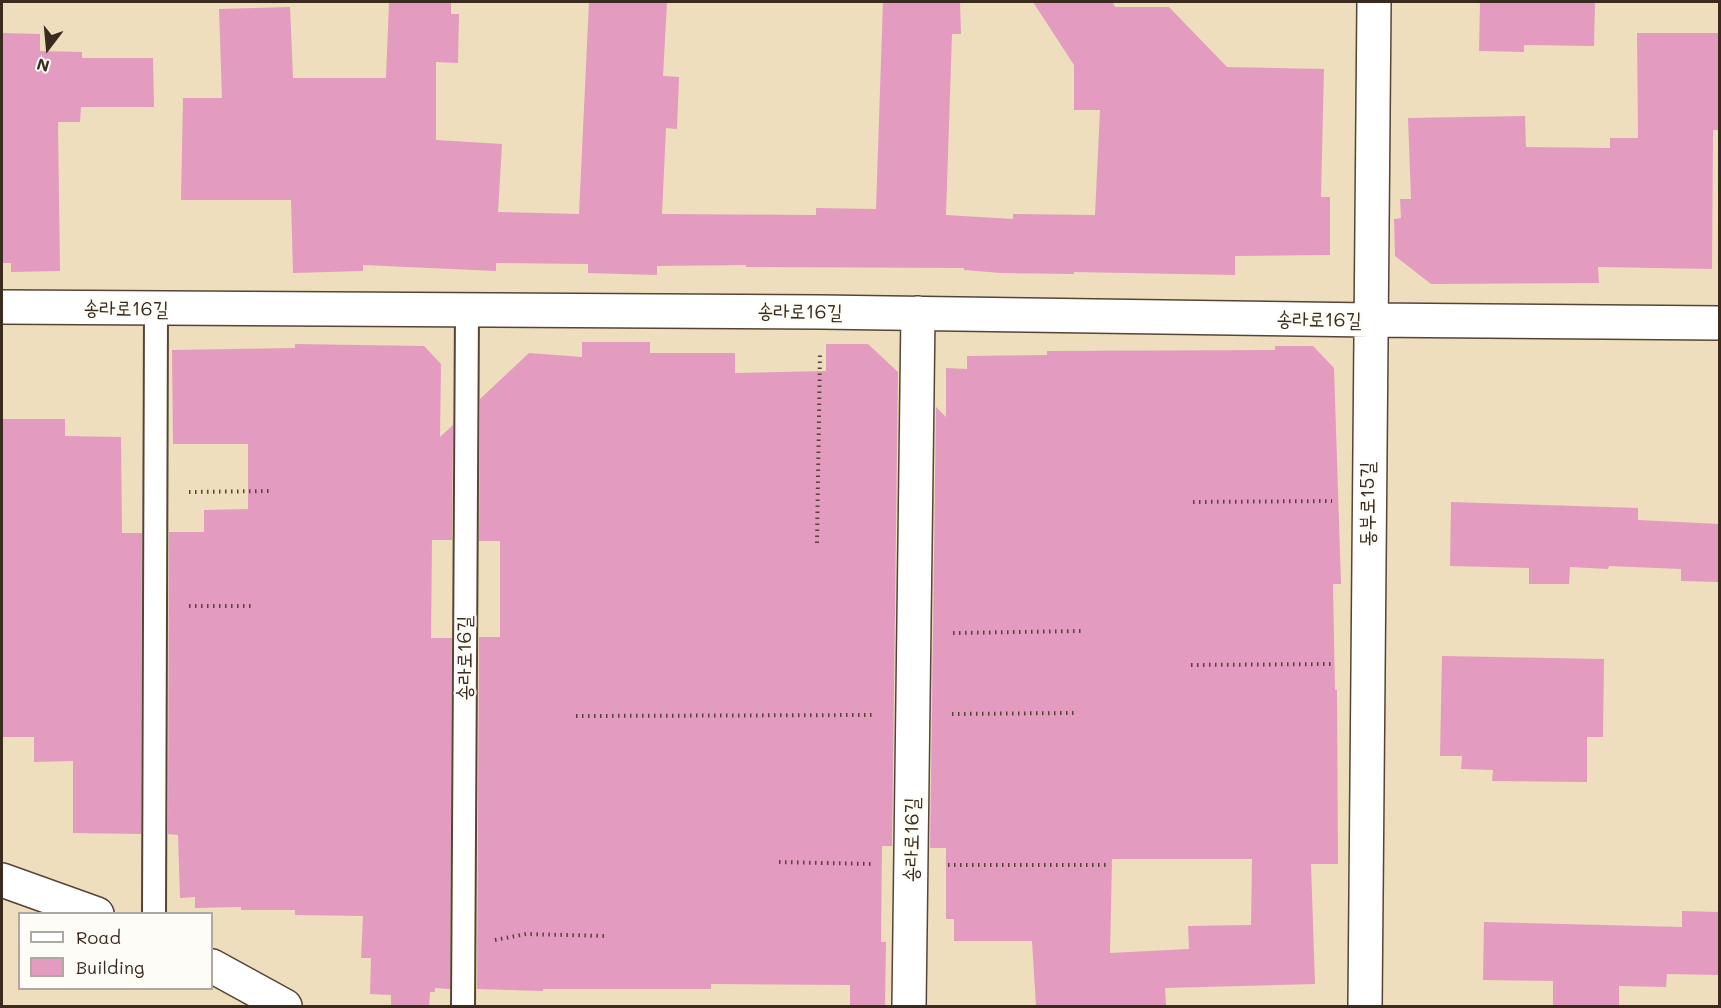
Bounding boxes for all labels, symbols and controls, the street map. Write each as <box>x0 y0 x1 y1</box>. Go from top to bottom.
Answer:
north arrow <box>18 18 78 78</box>
text: N <box>34 54 52 78</box>
street label: 송라로16길 <box>83 296 169 322</box>
street label: 송라로16길 <box>757 299 843 325</box>
street label: 송라로16길 <box>1276 307 1362 333</box>
street label: 동부로15길 <box>1356 462 1380 546</box>
street label: 송라로16길 <box>453 615 477 701</box>
street label: 송라로16길 <box>899 797 925 883</box>
legend <box>18 912 213 990</box>
text: Road <box>76 925 121 949</box>
text: Building <box>76 955 144 979</box>

